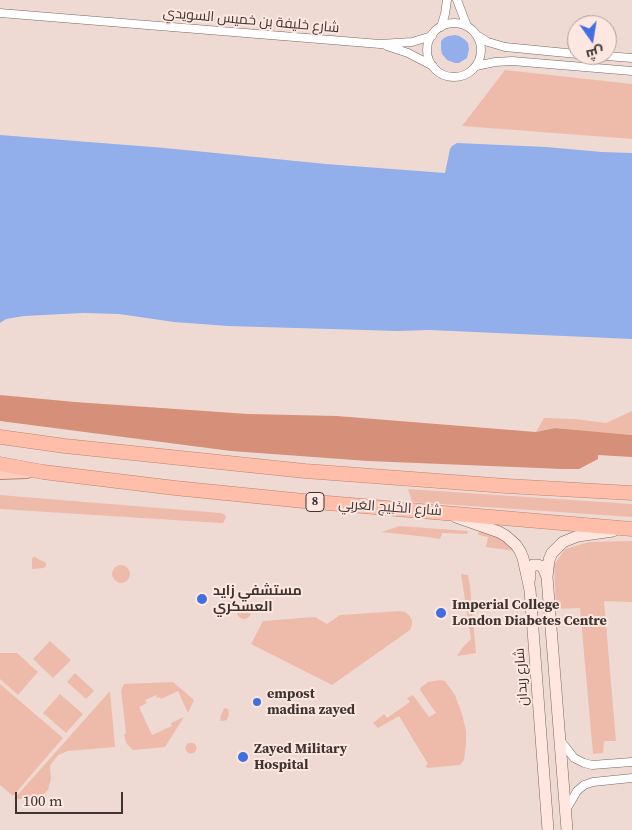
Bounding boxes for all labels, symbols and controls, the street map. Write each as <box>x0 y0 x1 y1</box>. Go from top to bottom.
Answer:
street label: شارع خليفة بن خميس السويدي <box>162 5 340 37</box>
north arrow <box>567 15 617 65</box>
text: ش <box>584 42 606 65</box>
road number: 8 <box>306 492 324 512</box>
street label: شارع الخَلِيج العَربِي <box>338 496 442 520</box>
place label: مستشفي زايد العسكري <box>213 583 302 616</box>
marker: مستشفي زايد العسكري <box>195 592 209 606</box>
place label: Imperial College London Diabetes Centre <box>452 597 607 630</box>
marker: Imperial College London Diabetes Centre <box>434 606 448 620</box>
street label: شارع ربدان <box>512 647 532 707</box>
place label: empost madina zayed <box>267 686 355 719</box>
marker: empost madina zayed <box>251 696 263 708</box>
place label: Zayed Military Hospital <box>254 741 347 774</box>
marker: Zayed Military Hospital <box>236 750 250 764</box>
scale bar <box>18 782 125 814</box>
text: 100 m <box>23 790 63 811</box>

